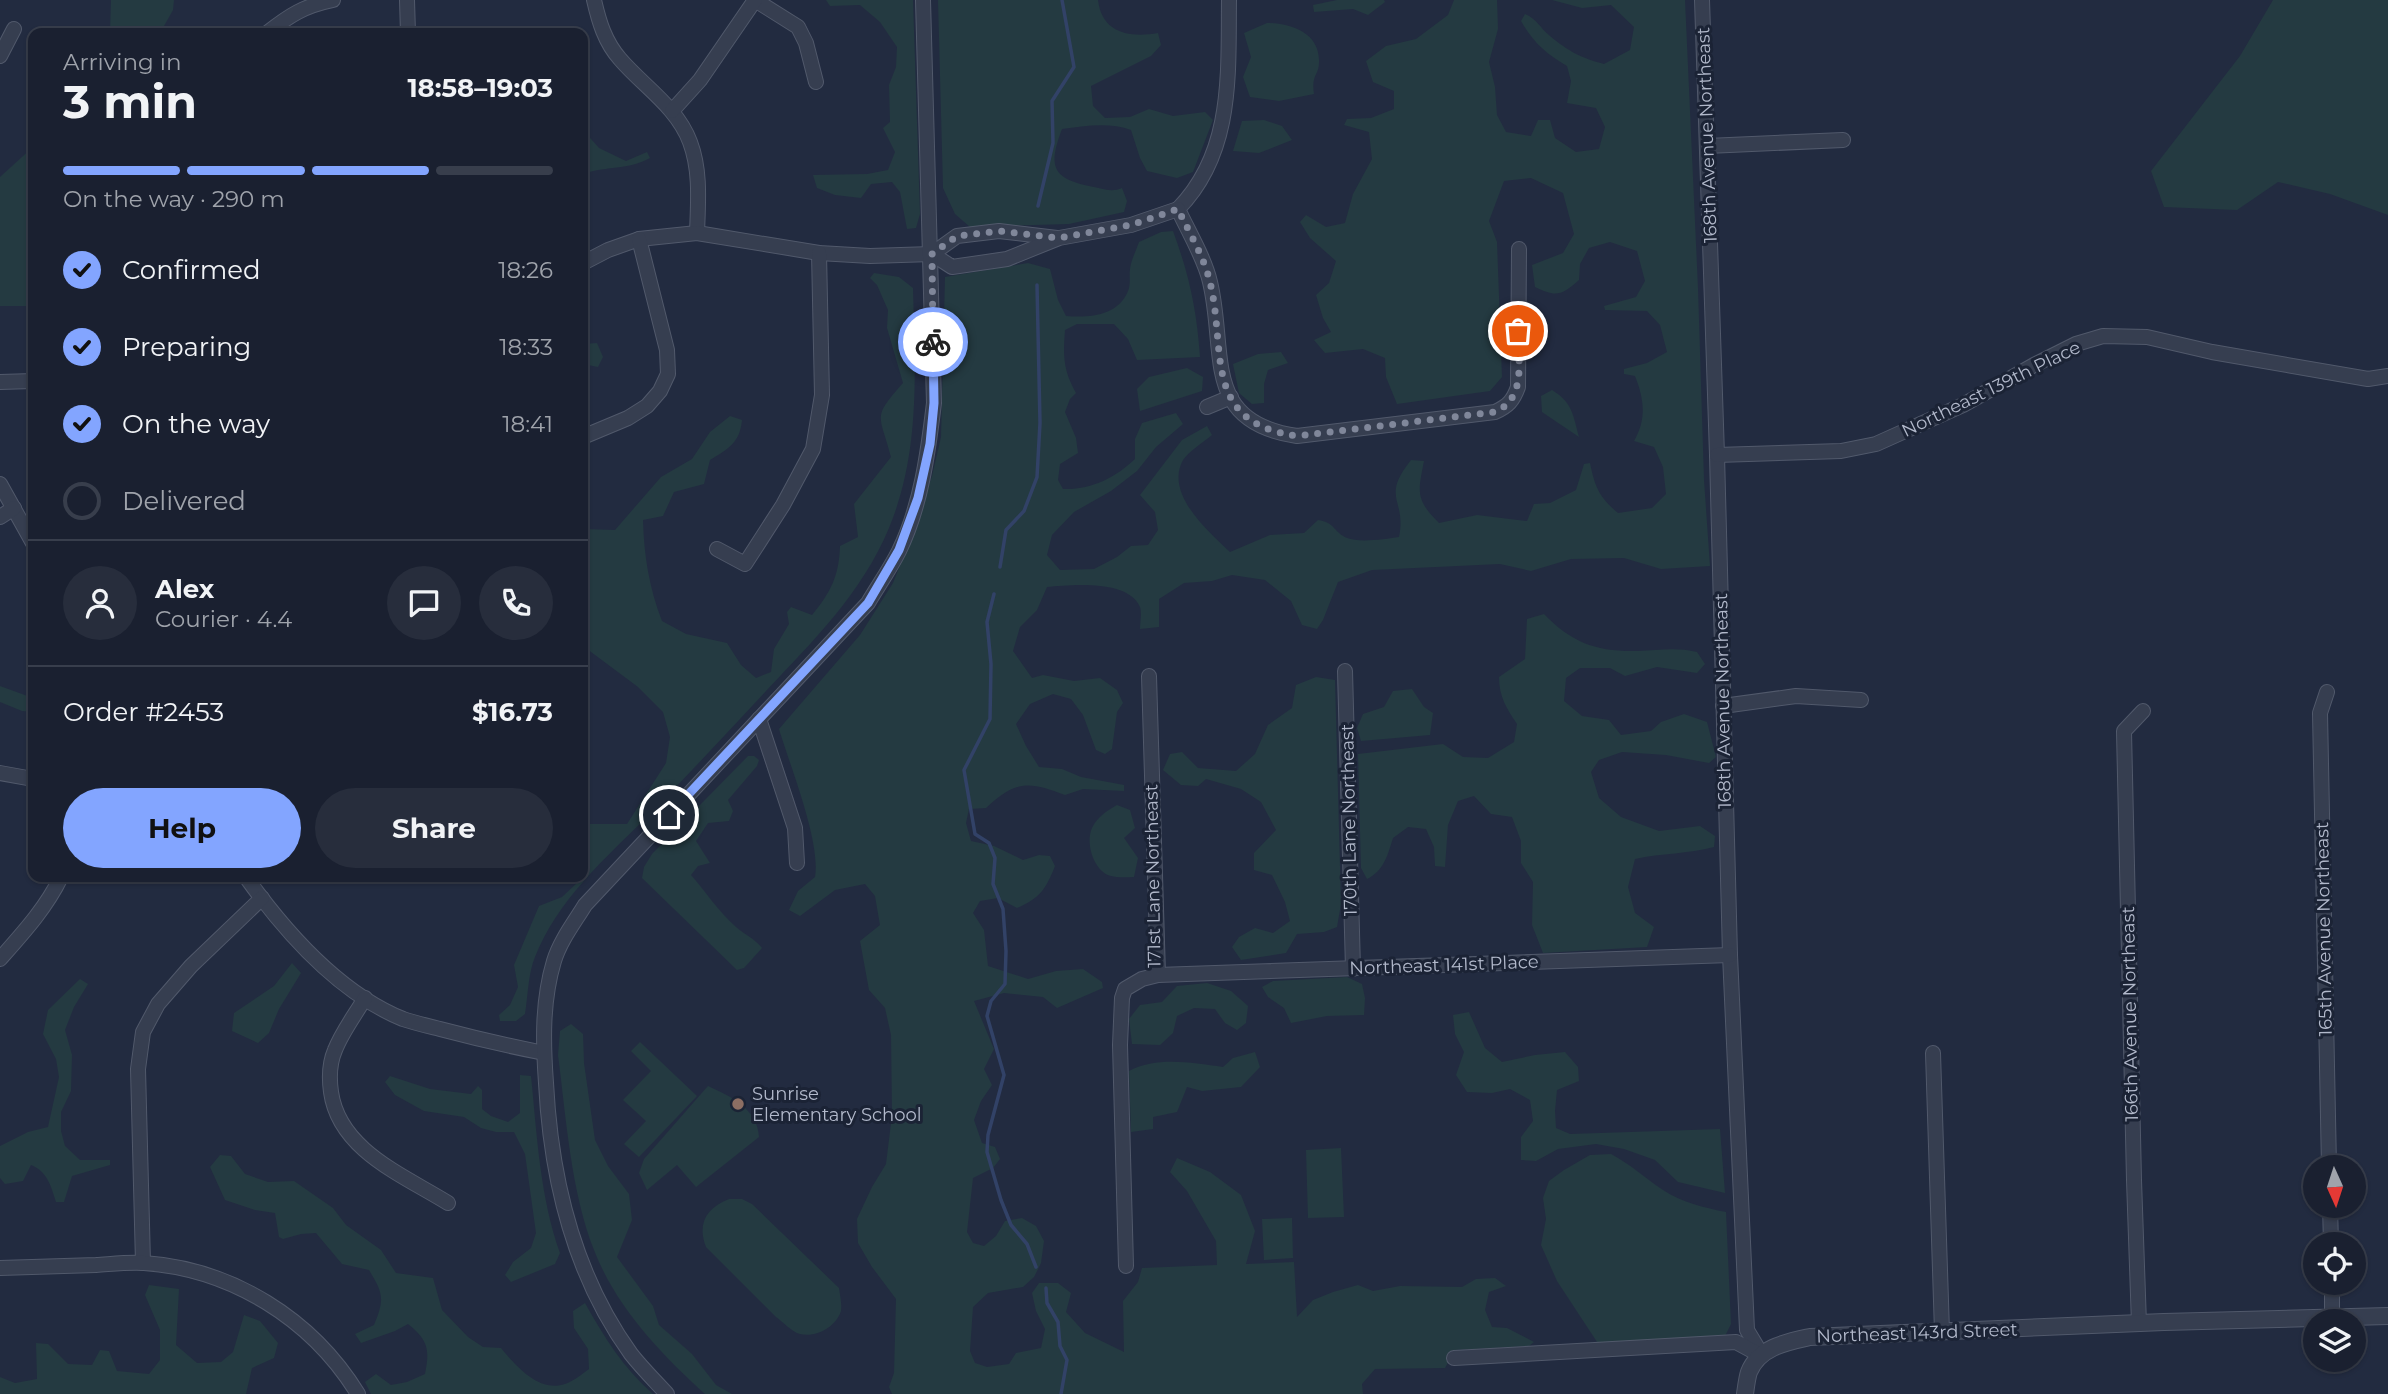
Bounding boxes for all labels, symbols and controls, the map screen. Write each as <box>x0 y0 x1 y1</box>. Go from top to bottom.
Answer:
street label: 168th Avenue Northeast <box>1692 27 1722 243</box>
text: Arriving in <box>63 48 182 76</box>
text: 18:58–19:03 <box>407 72 553 104</box>
text: 3 min <box>63 73 197 130</box>
text: On the way · 290 m <box>63 185 285 213</box>
icon: check <box>63 251 101 289</box>
text: Confirmed <box>122 254 261 286</box>
text: 18:26 <box>498 256 553 284</box>
pin <box>1488 301 1548 361</box>
courier <box>898 307 968 377</box>
icon: bag <box>1499 312 1537 350</box>
icon: bike <box>914 323 952 361</box>
icon: check <box>63 328 101 366</box>
text: Preparing <box>122 331 251 363</box>
text: 18:33 <box>499 333 553 361</box>
street label: Northeast 139th Place <box>1898 336 2084 442</box>
icon: check <box>63 405 101 443</box>
text: On the way <box>122 408 270 440</box>
text: 18:41 <box>502 410 553 438</box>
text: Delivered <box>122 485 246 517</box>
button: person <box>63 566 137 640</box>
button: chat <box>387 566 461 640</box>
button: phone <box>479 566 553 640</box>
text: Alex <box>155 573 214 605</box>
street label: 168th Avenue Northeast <box>1710 593 1736 809</box>
text: Courier · 4.4 <box>155 605 292 633</box>
text: Order #2453 <box>63 696 224 728</box>
text: $16.73 <box>472 696 553 728</box>
street label: 170th Lane Northeast <box>1336 724 1362 916</box>
street label: 171st Lane Northeast <box>1140 784 1166 968</box>
pin <box>639 785 699 845</box>
button: Help <box>63 788 301 868</box>
button: Share <box>315 788 553 868</box>
icon: home <box>650 796 688 834</box>
street label: 165th Avenue Northeast <box>2311 821 2337 1037</box>
street label: 166th Avenue Northeast <box>2117 906 2143 1122</box>
street label: Northeast 141st Place <box>1349 951 1539 979</box>
place label: Sunrise Elementary School <box>752 1083 922 1126</box>
marker: Sunrise Elementary School <box>730 1096 746 1112</box>
north arrow <box>2303 1155 2366 1218</box>
map controls <box>2303 1155 2366 1372</box>
button: locate <box>2303 1232 2366 1295</box>
button: layers <box>2303 1309 2366 1372</box>
street label: Northeast 143rd Street <box>1816 1318 2018 1348</box>

